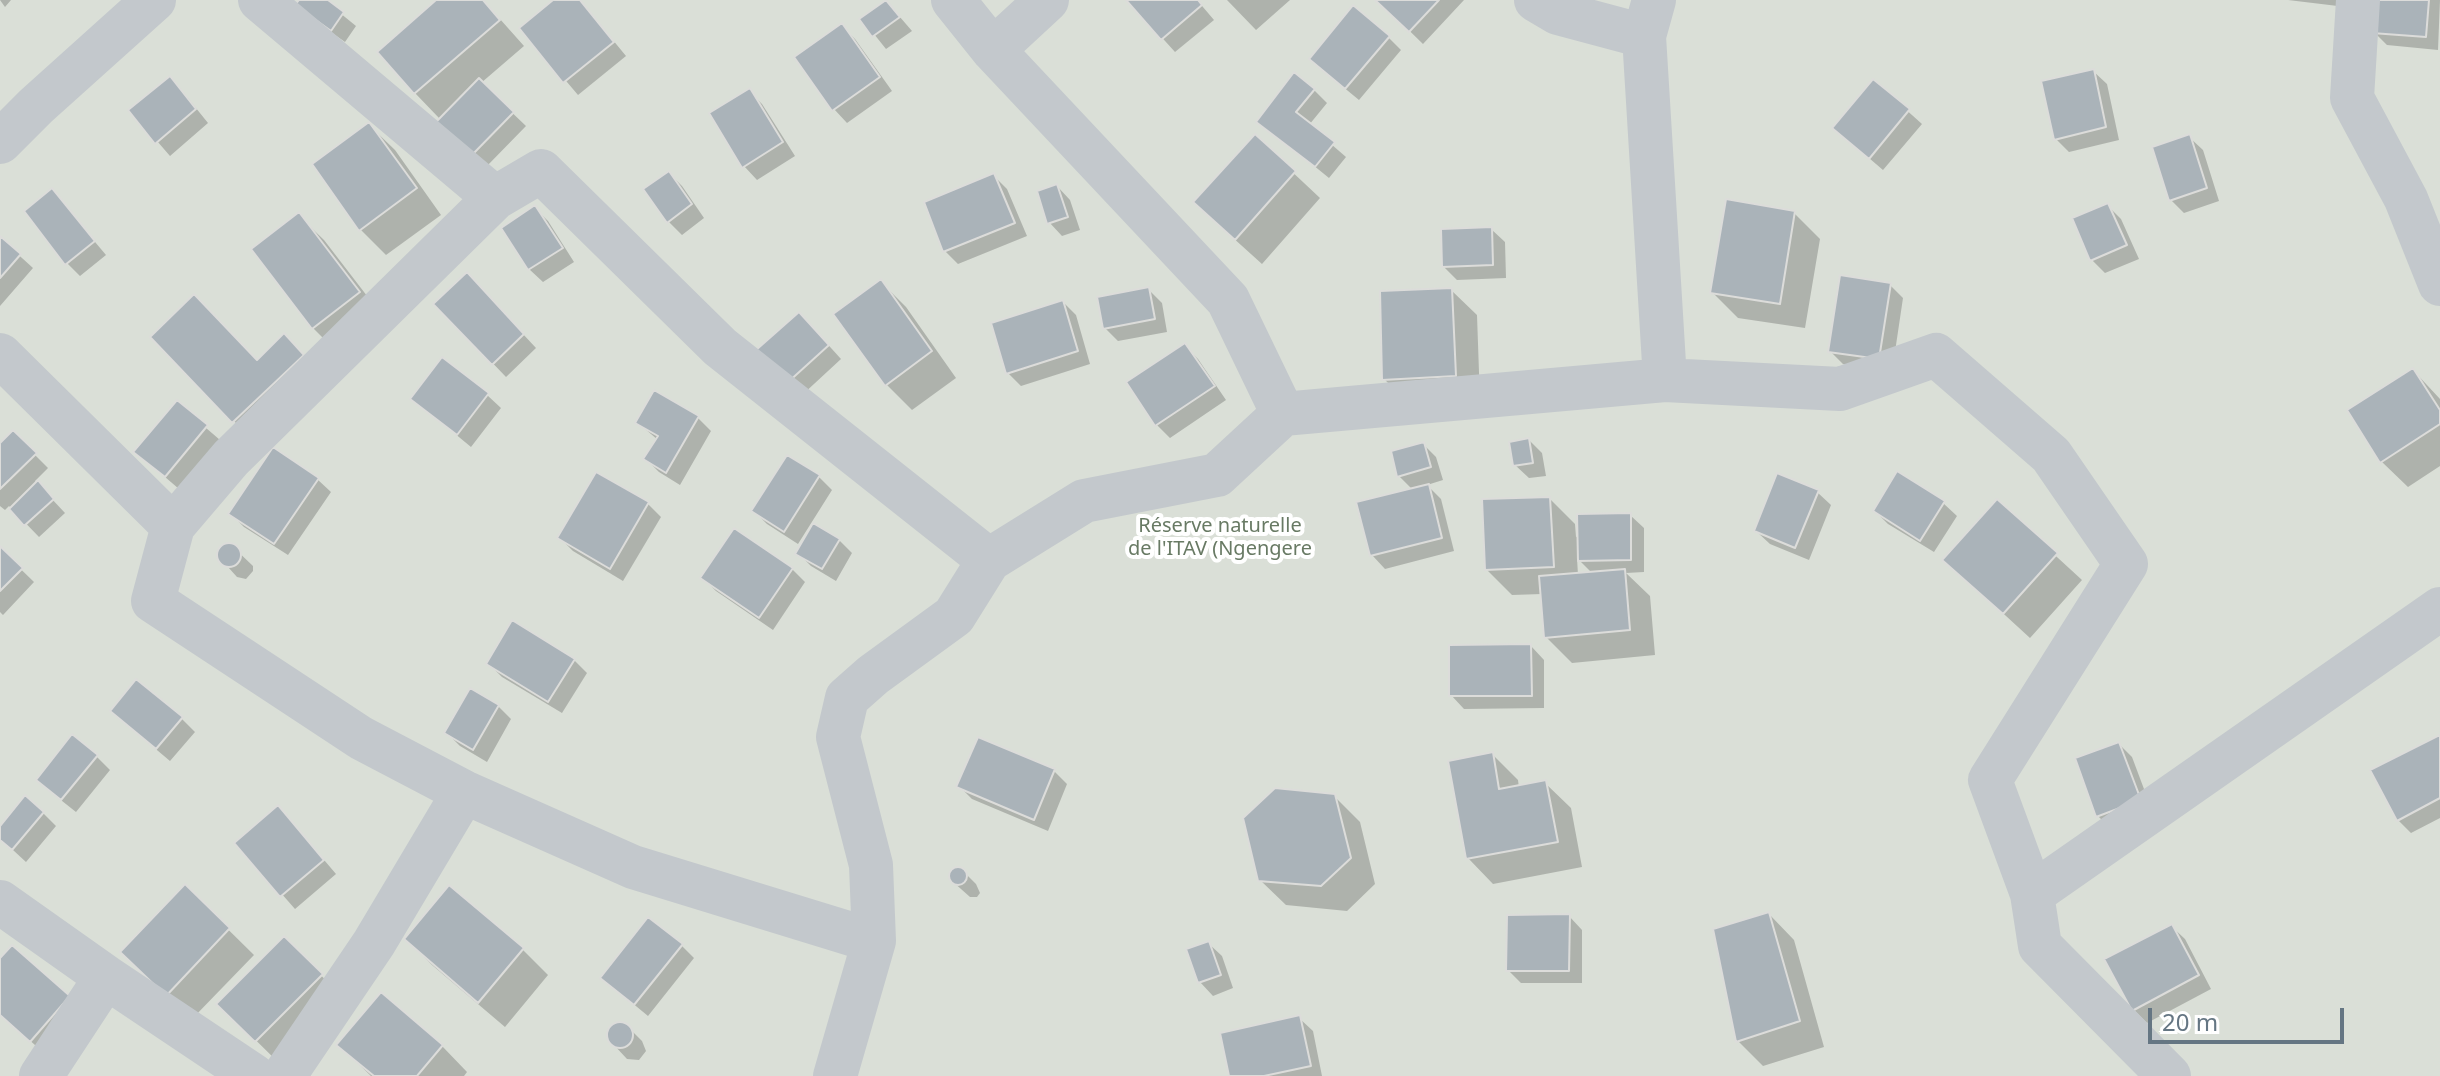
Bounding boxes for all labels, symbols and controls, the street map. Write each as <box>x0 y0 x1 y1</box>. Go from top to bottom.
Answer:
park label: Réserve naturelle de l'ITAV (Ngengere <box>1128 514 1312 561</box>
scale bar <box>2152 992 2348 1042</box>
text: 20 m <box>2162 1005 2218 1038</box>

